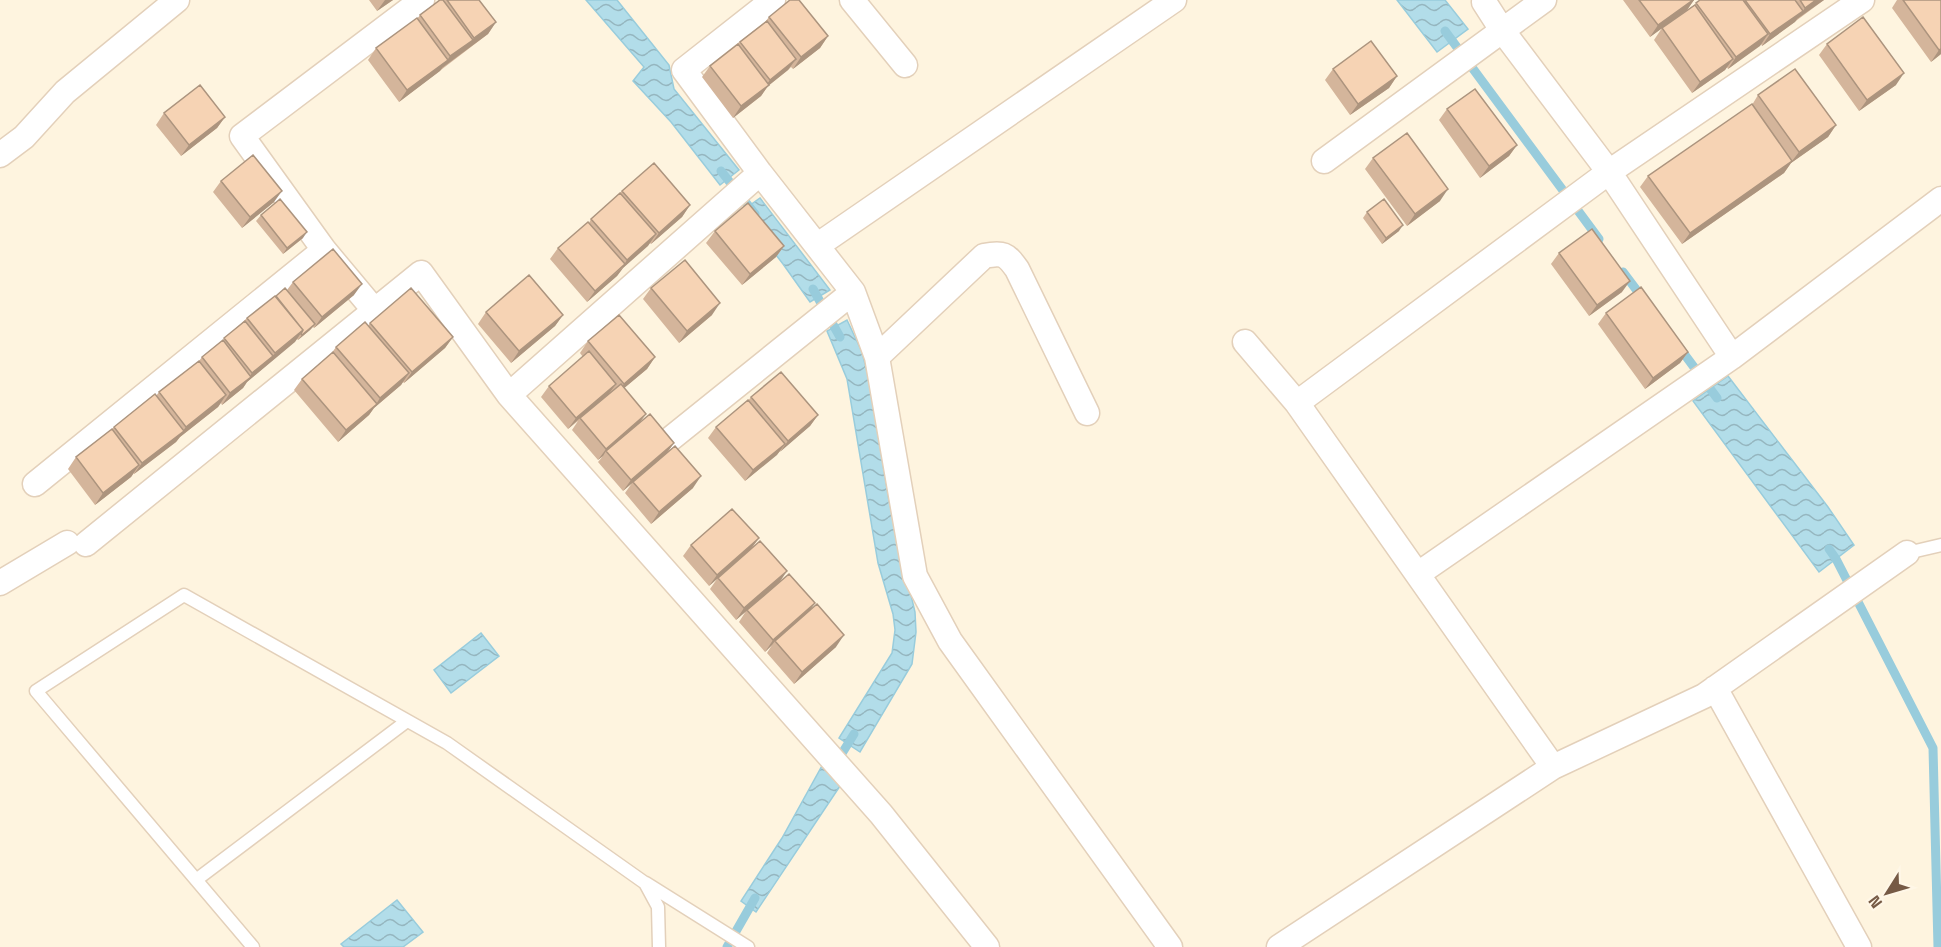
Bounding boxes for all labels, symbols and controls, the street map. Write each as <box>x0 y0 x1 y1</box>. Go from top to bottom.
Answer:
north arrow <box>1857 863 1917 923</box>
text: N <box>1864 891 1887 912</box>

